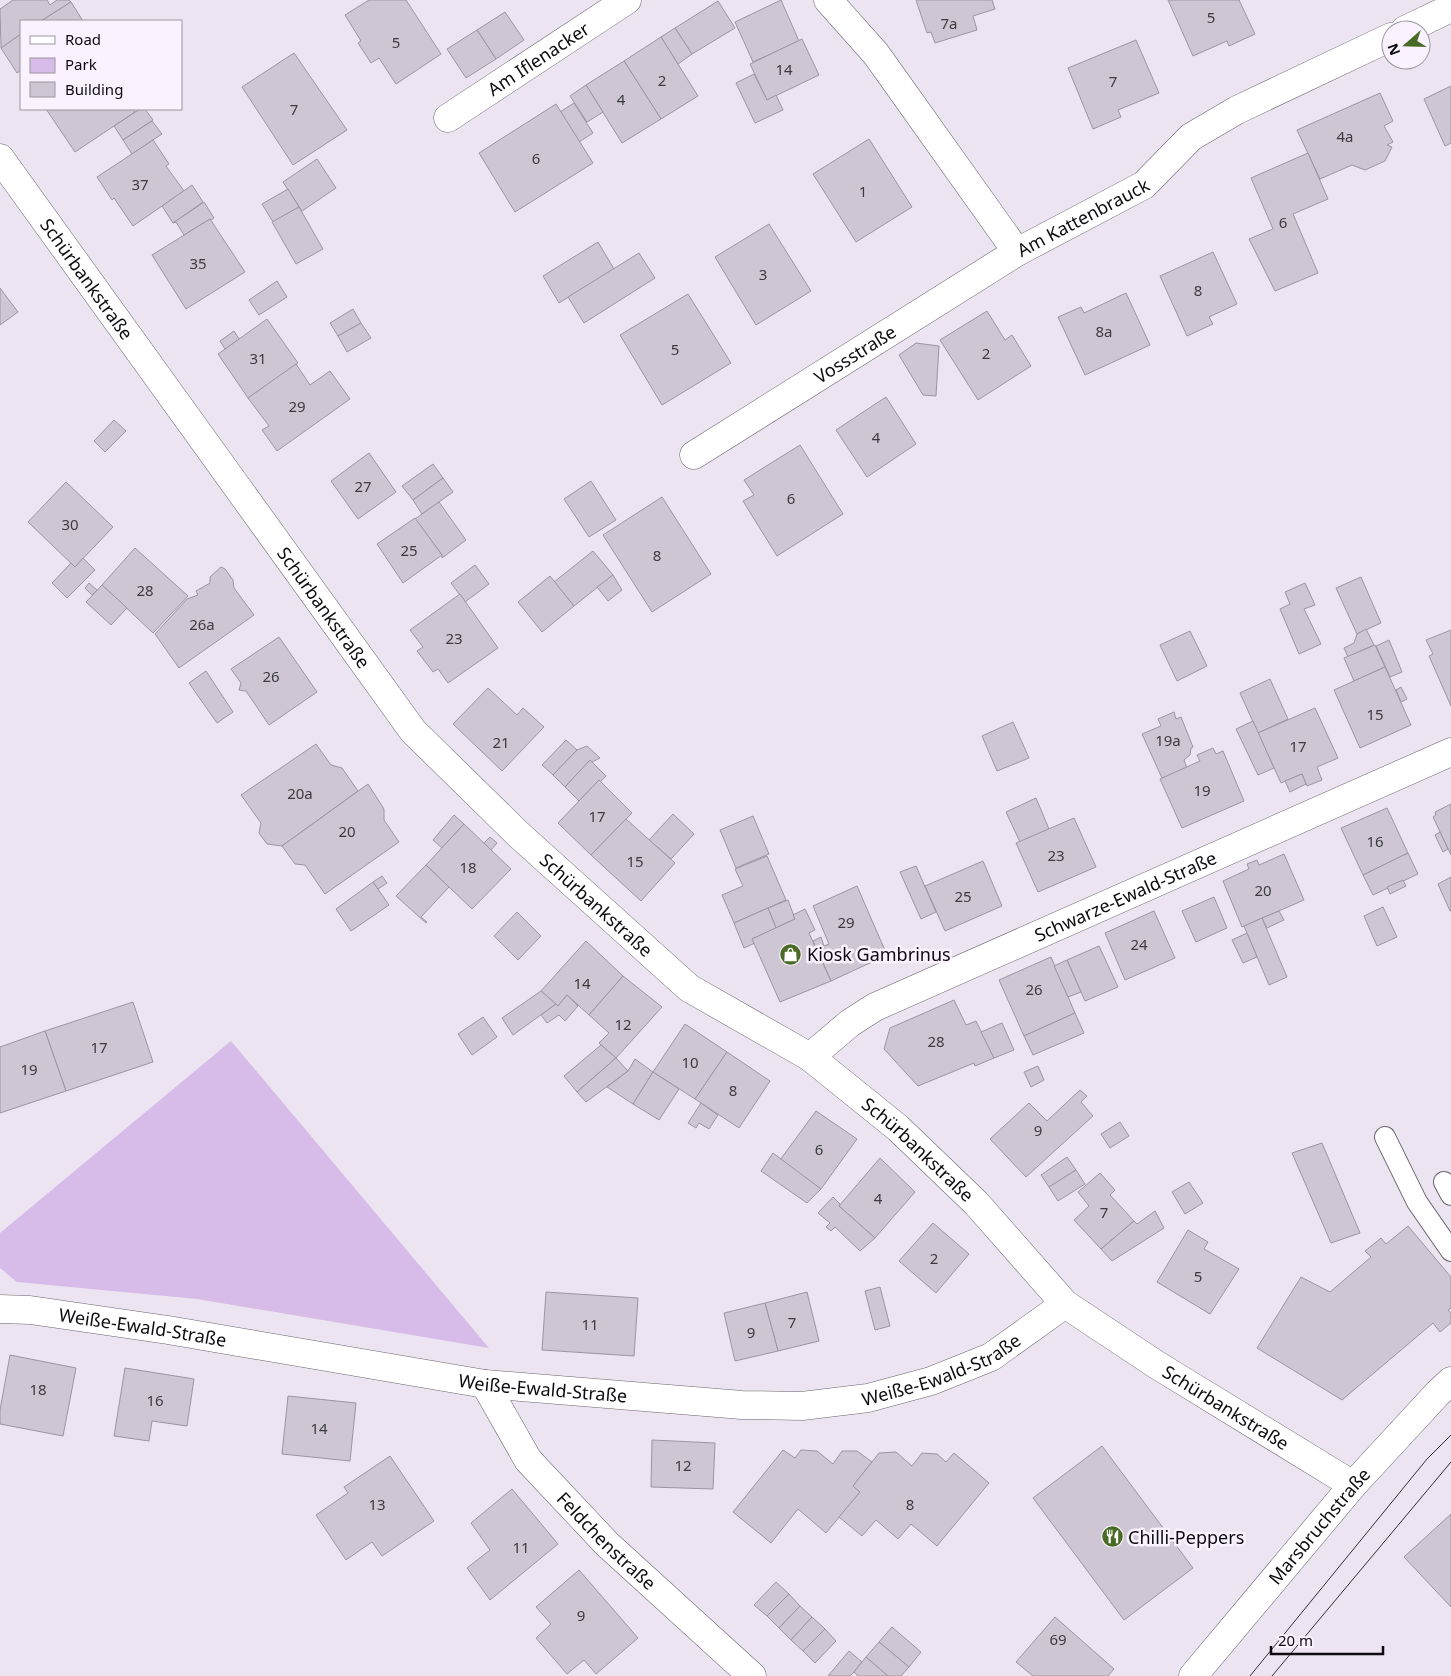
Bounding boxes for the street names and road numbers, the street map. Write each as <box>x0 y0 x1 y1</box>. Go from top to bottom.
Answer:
street label: Am Iflenacker <box>483 16 594 101</box>
street label: Am Kattenbrauck <box>1013 172 1154 262</box>
street label: Schürbankstraße <box>35 213 139 344</box>
street label: Vossstraße <box>809 319 900 389</box>
street label: Schürbankstraße <box>272 542 376 673</box>
street label: Schwarze-Ewald-Straße <box>1031 845 1220 947</box>
street label: Schürbankstraße <box>535 848 658 962</box>
street label: Schürbankstraße <box>857 1092 979 1207</box>
street label: Weiße-Ewald-Straße <box>57 1302 228 1352</box>
street label: Weiße-Ewald-Straße <box>859 1328 1025 1411</box>
street label: Schürbankstraße <box>1158 1359 1294 1455</box>
street label: Weiße-Ewald-Straße <box>457 1368 628 1408</box>
street label: Marsbruchstraße <box>1263 1462 1375 1589</box>
street label: Feldchenstraße <box>552 1486 661 1595</box>

